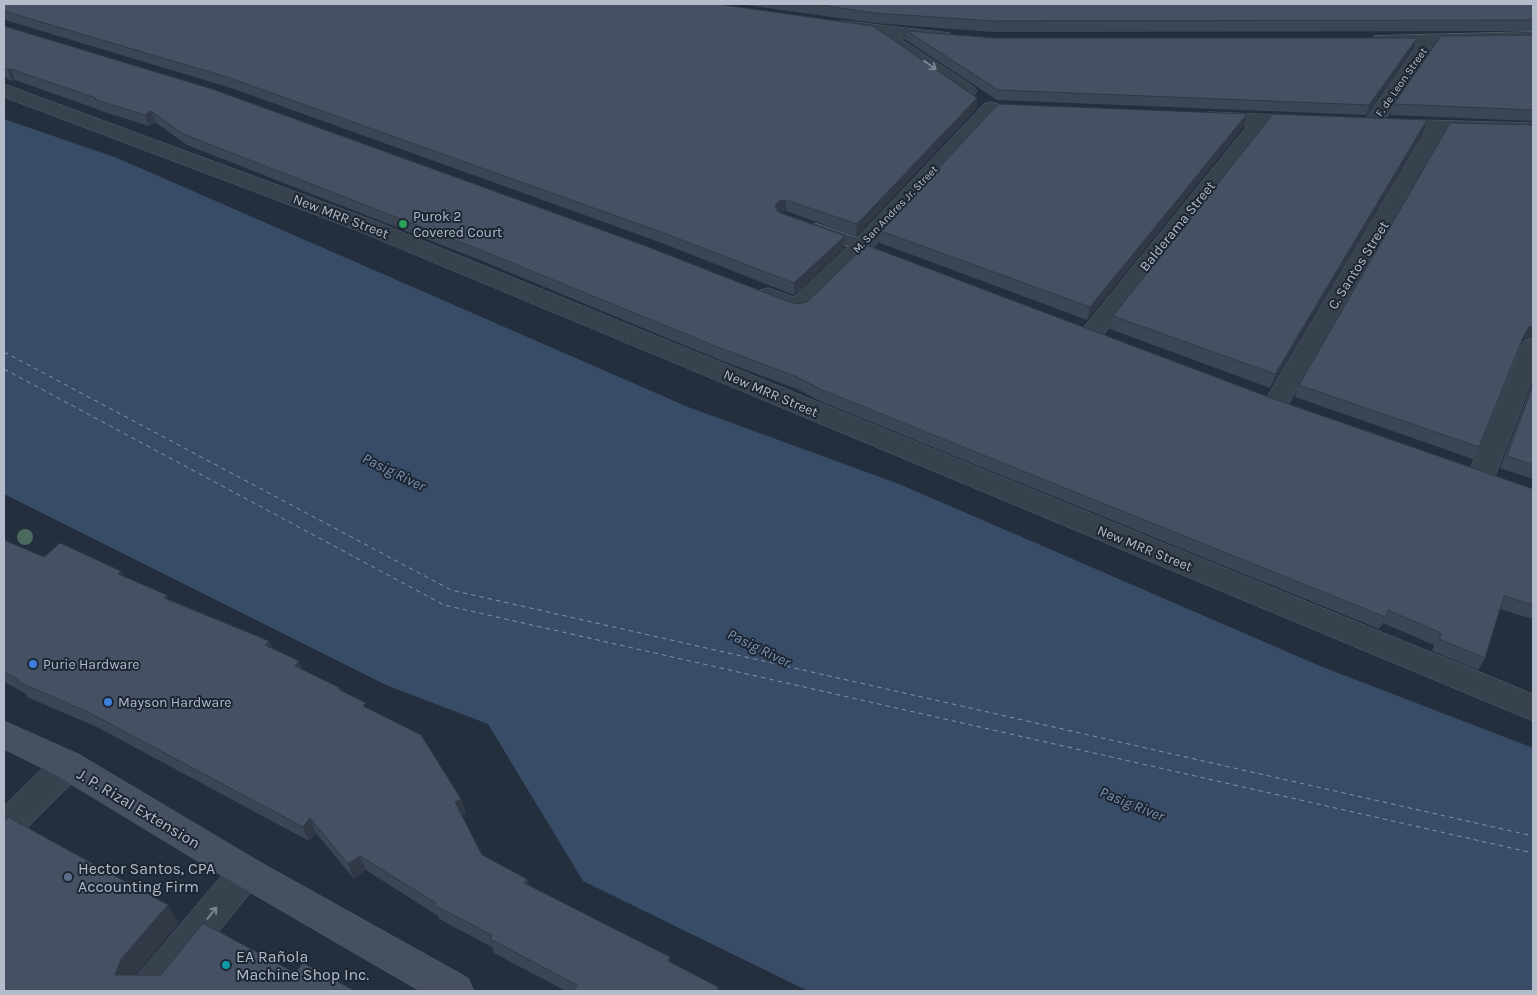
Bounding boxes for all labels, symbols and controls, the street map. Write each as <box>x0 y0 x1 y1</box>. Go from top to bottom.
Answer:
street label: F. de Leon Street <box>1373 45 1430 119</box>
one-way arrow <box>923 60 937 70</box>
street label: M. San Andres Jr. Street <box>850 163 941 256</box>
street label: Balderama Street <box>1136 178 1219 275</box>
street label: New MRR Street <box>291 190 391 242</box>
place label: Purok 2 Covered Court <box>413 208 502 241</box>
marker: Purok 2 Covered Court <box>397 218 409 230</box>
street label: C. Santos Street <box>1324 218 1392 313</box>
street label: New MRR Street <box>721 366 821 421</box>
water label: Pasig River <box>359 449 429 495</box>
street label: New MRR Street <box>1095 522 1195 575</box>
water label: Pasig River <box>724 625 794 671</box>
place label: Purie Hardware <box>43 656 140 673</box>
marker: Purie Hardware <box>27 658 39 670</box>
place label: Mayson Hardware <box>118 694 231 711</box>
marker: Mayson Hardware <box>102 696 114 708</box>
street label: J. P. Rizal Extension <box>74 764 204 853</box>
water label: Pasig River <box>1097 783 1168 825</box>
place label: Hector Santos, CPA Accounting Firm <box>78 859 215 896</box>
marker: Hector Santos, CPA Accounting Firm <box>62 871 74 883</box>
one-way arrow <box>207 906 218 919</box>
place label: EA Rañola Machine Shop Inc. <box>236 947 369 984</box>
marker: EA Rañola Machine Shop Inc. <box>220 959 232 971</box>

